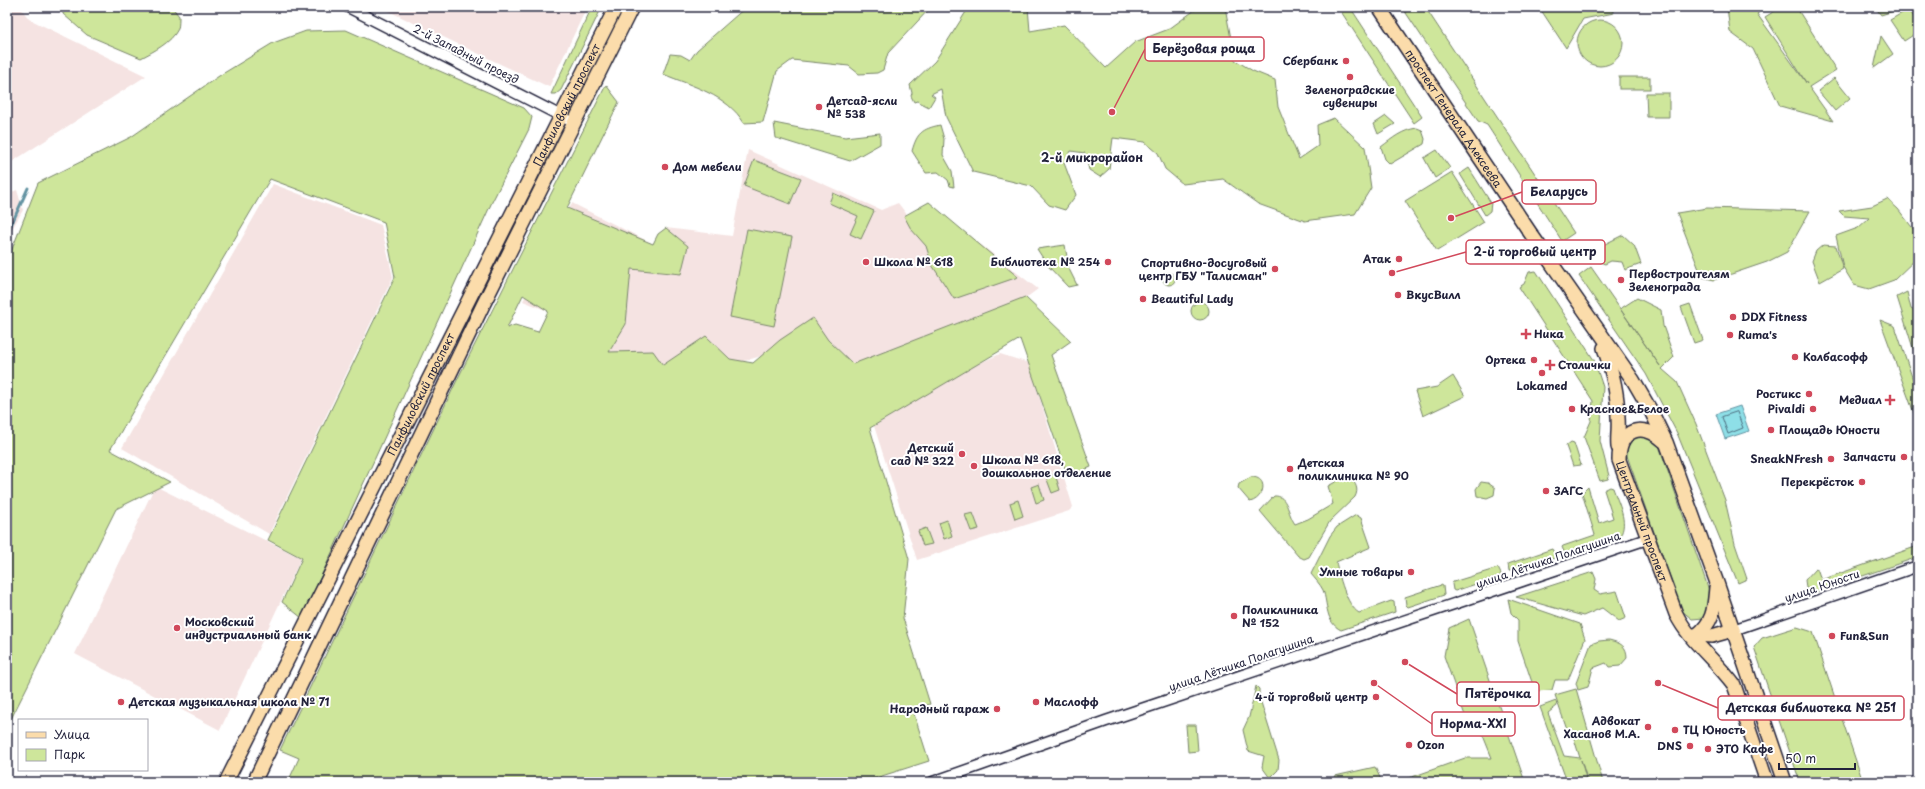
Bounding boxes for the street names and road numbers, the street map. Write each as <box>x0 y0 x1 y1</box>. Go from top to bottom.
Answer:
street label: 2-й Западный проезд <box>410 19 522 88</box>
street label: Панфиловский проспект <box>528 40 605 169</box>
street label: проспект Генерала Алексеева <box>1401 45 1507 191</box>
street label: Панфиловский проспект <box>383 329 459 458</box>
street label: Центральный проспект <box>1612 459 1672 584</box>
street label: улица Лётчика Полагушина <box>1473 527 1623 592</box>
street label: улица Юности <box>1782 565 1862 606</box>
street label: улица Лётчика Полагушина <box>1166 630 1316 695</box>

